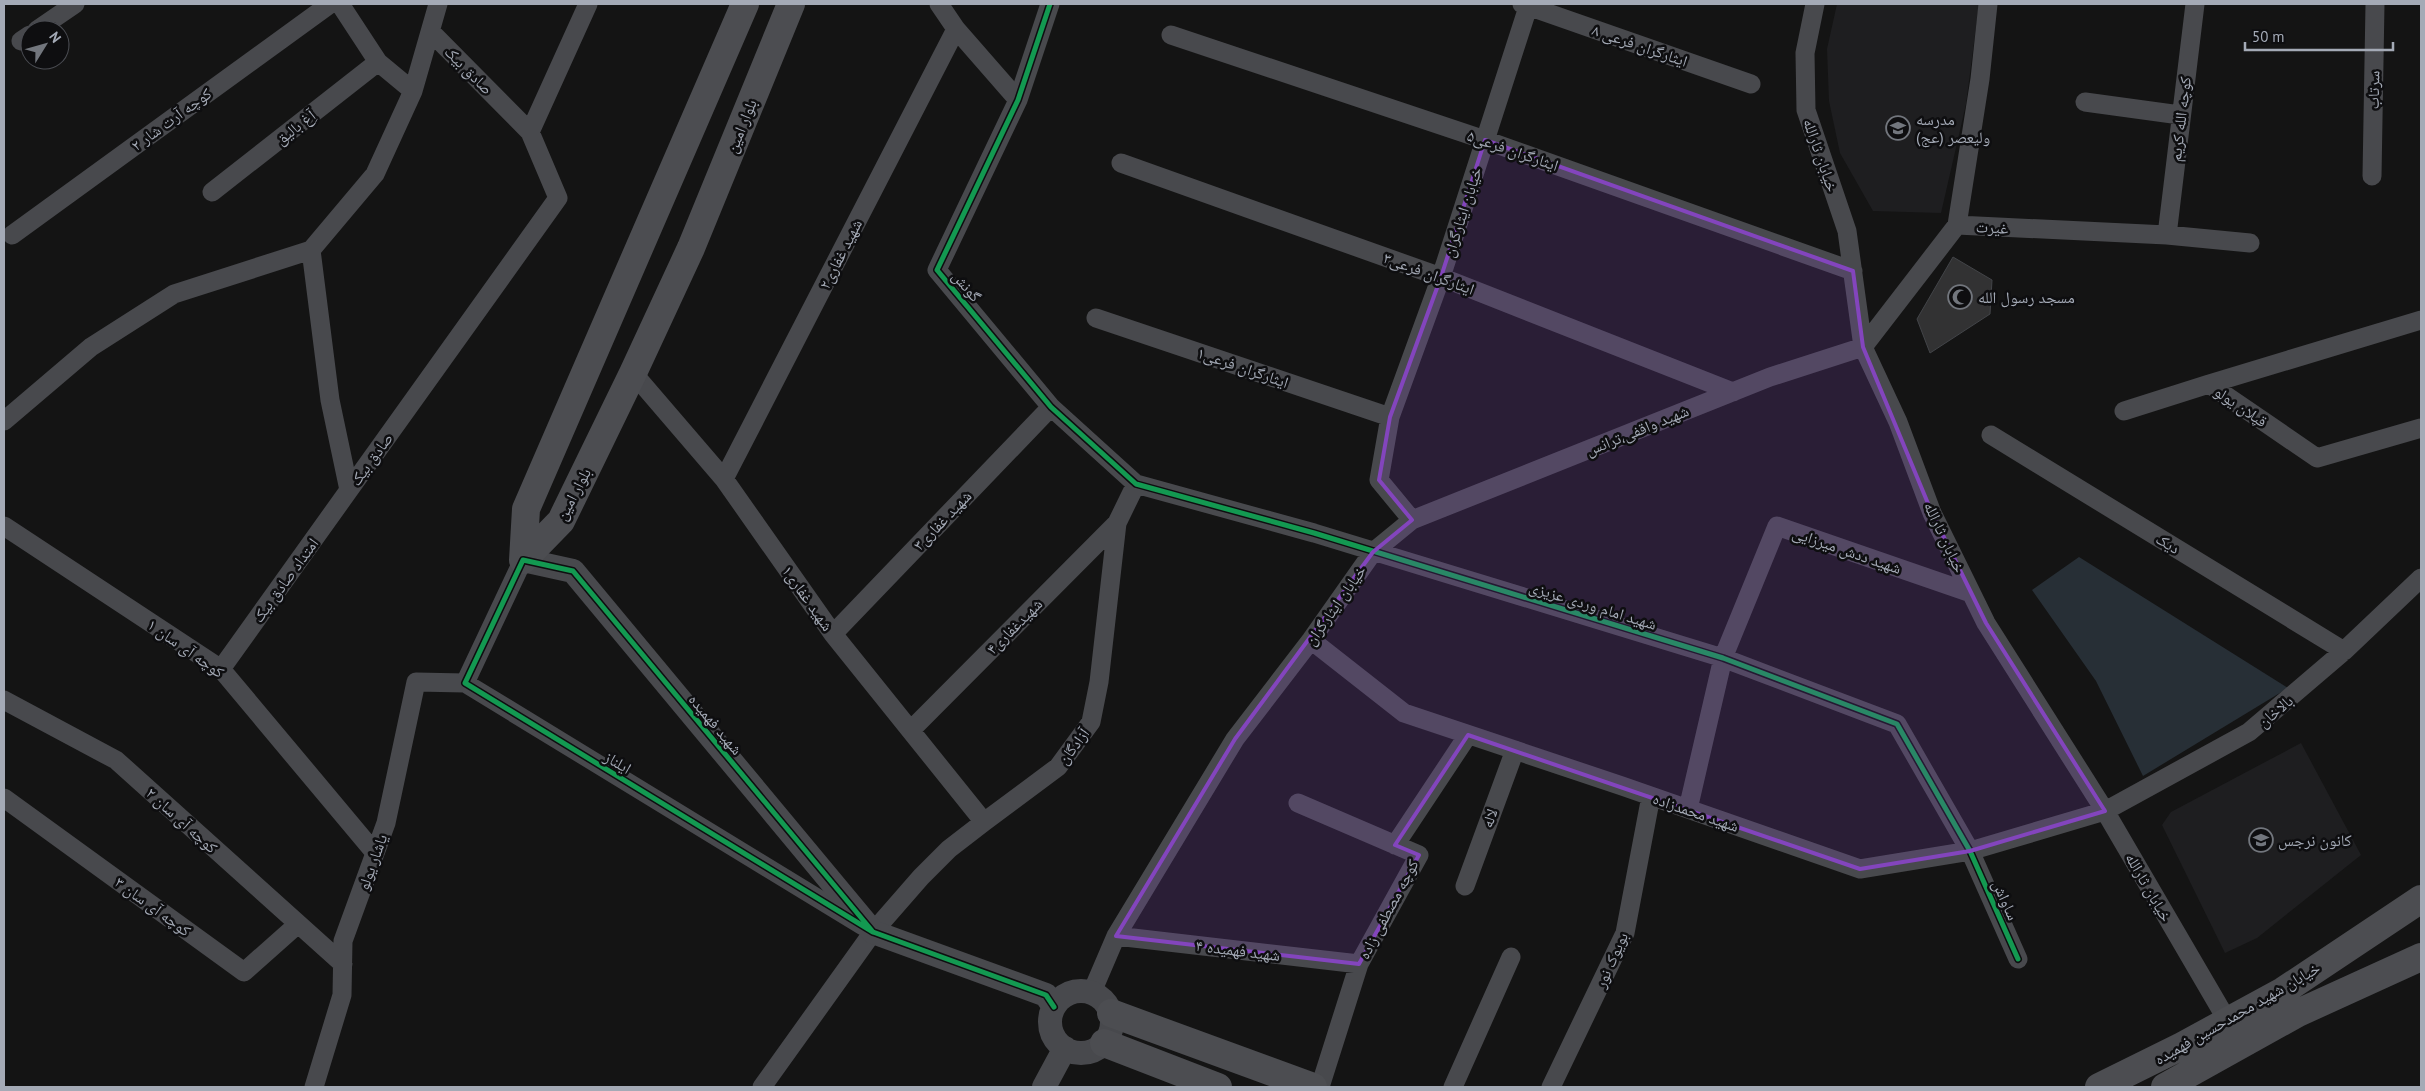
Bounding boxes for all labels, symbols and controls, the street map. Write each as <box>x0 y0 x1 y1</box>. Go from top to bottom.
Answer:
street label: ایثارگران فرعی ۸ <box>1589 19 1690 72</box>
north arrow <box>20 20 70 70</box>
scale bar <box>2245 20 2392 52</box>
text: 50 m <box>2252 27 2285 46</box>
text: N <box>45 28 65 46</box>
street label: صادق بیک <box>440 42 497 99</box>
street label: سرتاب <box>2363 70 2383 110</box>
street label: کوچه الله کریم <box>2165 75 2196 163</box>
street label: کوچه آرت شار ۲ <box>127 83 215 155</box>
street label: بلوار امین <box>721 96 762 156</box>
street label: آِغ بالیق <box>271 105 320 150</box>
place label: مدرسه ولیعصر (عج) <box>1916 109 1990 148</box>
school or university icon: مدرسه ولیعصر (عج) <box>1885 115 1911 141</box>
street label: خیابان ثارالله <box>1798 116 1843 195</box>
street label: ایثارگران فرعی۵ <box>1464 125 1561 176</box>
street label: خیابان ایثارگران <box>1438 164 1487 260</box>
street label: شهید غفاری۲ <box>814 216 867 293</box>
street label: غیرت <box>1975 216 2009 238</box>
street label: ایثارگران فرعی۳ <box>1380 247 1477 300</box>
street label: گونش <box>947 266 986 307</box>
mosque icon: مسجد رسول الله <box>1947 284 1973 310</box>
place label: مسجد رسول الله <box>1978 287 2075 308</box>
street label: ایثارگران فرعی۱ <box>1194 342 1291 393</box>
street label: قپلان یولو <box>2210 381 2271 432</box>
street label: شهید واقفی،ترانس <box>1583 400 1692 461</box>
street label: صادق بیک <box>345 429 398 490</box>
street label: بلوار امین <box>551 464 596 524</box>
street label: شهید غفاری۳ <box>908 486 976 555</box>
street label: خیابان ثارالله <box>1919 498 1970 576</box>
street label: شهید ددش میرزایی <box>1790 522 1904 579</box>
street label: دیک <box>2152 528 2184 558</box>
street label: امتداد صادق بیک <box>248 534 323 627</box>
street label: شهید غفاری۱ <box>777 561 838 635</box>
street label: خیابان ایثارگران <box>1300 561 1371 650</box>
street label: شهید امام وردی عزیزی <box>1527 576 1659 635</box>
street label: شهیدغفاری۴ <box>982 594 1047 659</box>
street label: کوچه آی سان ۱ <box>143 614 229 683</box>
street label: شهید فهمیده <box>685 689 747 759</box>
street label: بالاخان <box>2253 690 2298 732</box>
street label: آزادگان <box>1053 723 1095 769</box>
street label: ایلناز <box>600 746 635 778</box>
street label: کوچه آی سان ۲ <box>141 783 222 858</box>
street label: شهید محمدزاده <box>1650 788 1742 836</box>
street label: لاله <box>1476 806 1502 830</box>
school or university icon: کانون نرجس <box>2248 827 2274 853</box>
place label: کانون نرجس <box>2278 830 2352 851</box>
street label: یاشار یولو <box>353 831 391 893</box>
street label: خیابان ثارالله <box>2120 849 2177 925</box>
street label: کوچه مصطفی زاده <box>1353 855 1424 963</box>
street label: کوچه آی سان ۳ <box>110 872 195 941</box>
street label: ساواش <box>1987 877 2024 924</box>
street label: بویوک نور <box>1590 929 1632 992</box>
street label: شهید فهمیده ۴ <box>1195 935 1281 965</box>
street label: خیابان شهید محمدحسین فهمیده <box>2151 957 2324 1070</box>

